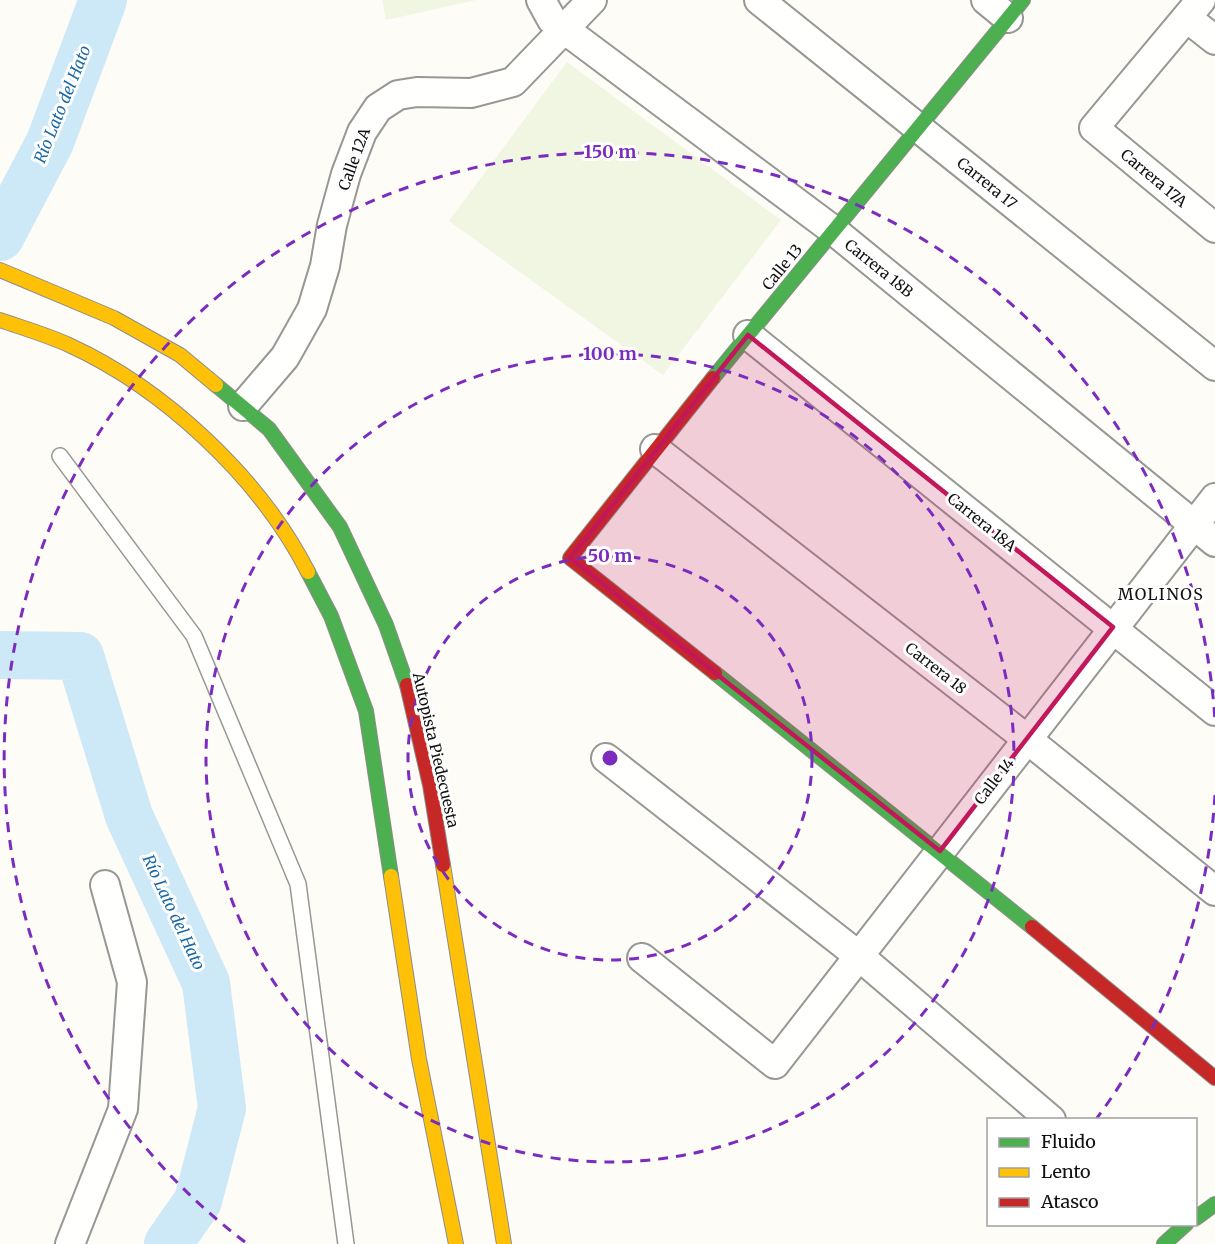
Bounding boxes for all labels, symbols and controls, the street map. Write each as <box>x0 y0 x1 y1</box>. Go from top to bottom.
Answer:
water label: Río Lato del Hato <box>29 42 95 166</box>
street label: Calle 12A <box>334 125 374 193</box>
text: 150 m <box>584 140 636 163</box>
street label: Carrera 17A <box>1117 145 1191 211</box>
street label: Carrera 17 <box>953 153 1021 213</box>
street label: Carrera 18B <box>841 235 917 301</box>
street label: Calle 13 <box>758 240 806 294</box>
text: 100 m <box>583 342 637 365</box>
street label: Carrera 18A <box>944 489 1021 556</box>
text: 50 m <box>588 544 632 567</box>
district label: MOLINOS <box>1118 584 1204 604</box>
street label: Carrera 18 <box>902 638 970 698</box>
street label: Autopista Piedecuesta <box>409 670 463 829</box>
centre of rings <box>600 748 620 768</box>
street label: Calle 14 <box>970 754 1018 808</box>
water label: Río Lato del Hato <box>139 851 209 973</box>
legend <box>987 1118 1197 1226</box>
text: Fluido <box>1041 1130 1096 1153</box>
text: Lento <box>1041 1160 1091 1183</box>
text: Atasco <box>1040 1190 1099 1213</box>

